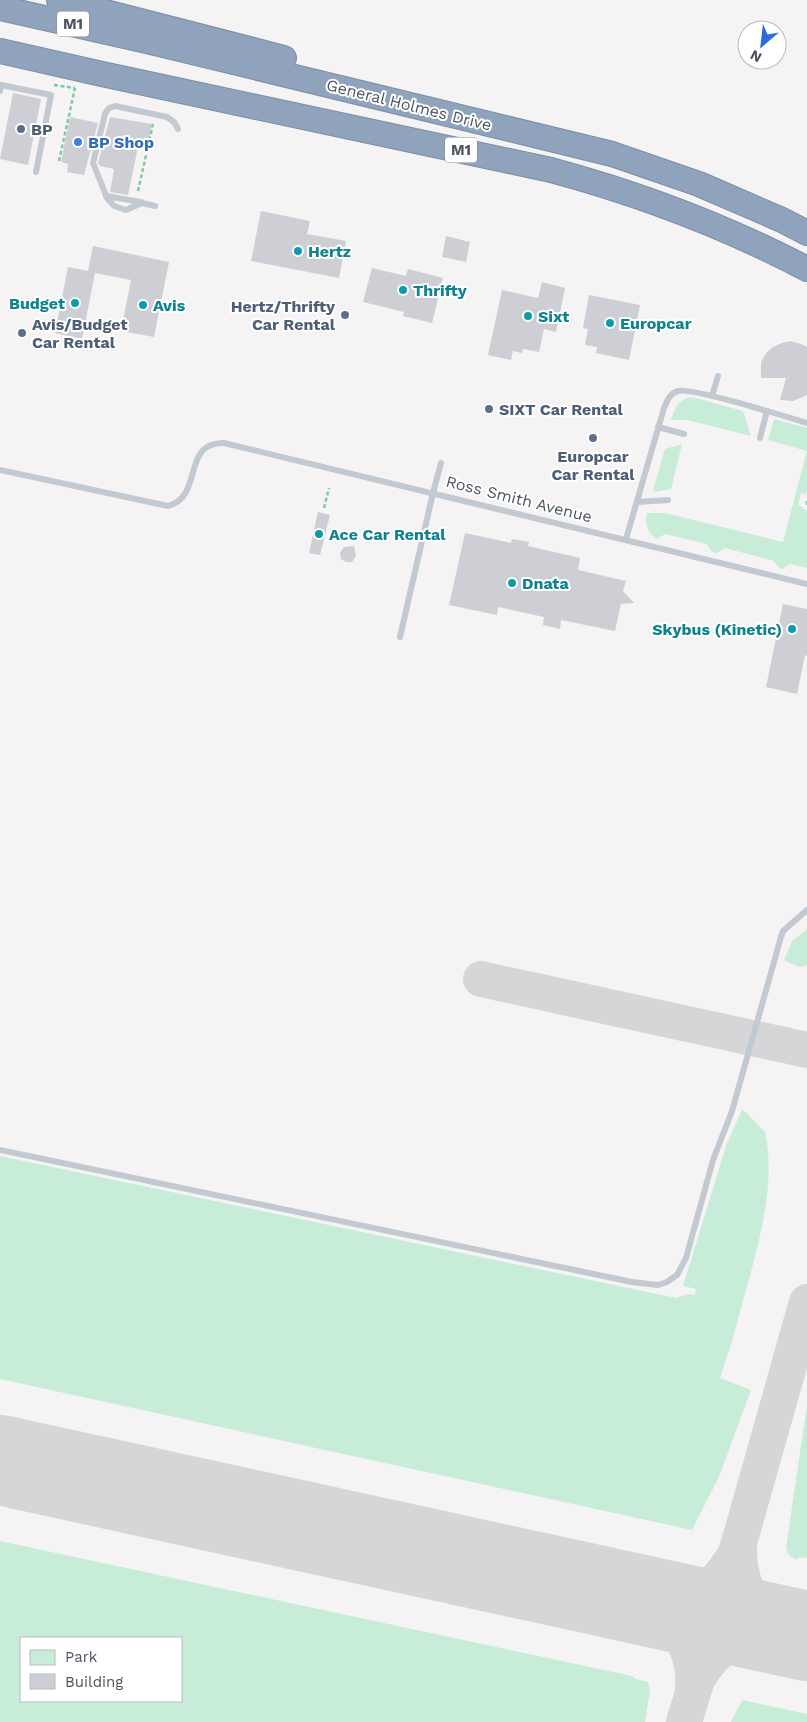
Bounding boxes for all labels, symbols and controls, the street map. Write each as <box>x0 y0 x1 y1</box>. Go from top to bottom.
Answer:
road number: M1 <box>57 12 89 36</box>
north arrow <box>737 20 787 70</box>
text: N <box>748 47 764 66</box>
street label: General Holmes Drive <box>325 75 493 135</box>
place label: BP <box>31 120 53 139</box>
marker: BP <box>15 123 27 135</box>
place label: BP Shop <box>88 133 154 152</box>
marker: BP Shop <box>72 136 84 148</box>
road number: M1 <box>445 138 477 162</box>
place label: Hertz <box>308 242 351 261</box>
marker: Hertz <box>292 245 304 257</box>
place label: Thrifty <box>413 281 468 300</box>
marker: Thrifty <box>397 284 409 296</box>
place label: Budget <box>9 294 65 313</box>
place label: Avis <box>153 296 186 315</box>
marker: Budget <box>69 297 81 309</box>
place label: Hertz/Thrifty Car Rental <box>231 297 336 334</box>
marker: Avis <box>137 299 149 311</box>
place label: Sixt <box>538 307 569 326</box>
marker: Hertz/Thrifty Car Rental <box>339 309 351 321</box>
marker: Sixt <box>522 310 534 322</box>
place label: Europcar <box>620 314 692 333</box>
place label: Avis/Budget Car Rental <box>32 315 128 352</box>
marker: Europcar <box>604 317 616 329</box>
marker: Avis/Budget Car Rental <box>16 327 28 339</box>
place label: SIXT Car Rental <box>499 400 624 419</box>
marker: SIXT Car Rental <box>483 403 495 415</box>
marker: Europcar Car Rental <box>587 432 599 444</box>
place label: Europcar Car Rental <box>551 447 635 484</box>
street label: Ross Smith Avenue <box>444 472 594 526</box>
place label: Ace Car Rental <box>329 525 446 544</box>
marker: Ace Car Rental <box>313 528 325 540</box>
place label: Dnata <box>522 574 569 593</box>
marker: Dnata <box>506 577 518 589</box>
place label: Skybus (Kinetic) <box>652 620 782 639</box>
marker: Skybus (Kinetic) <box>786 623 798 635</box>
legend <box>20 1637 182 1702</box>
text: Park <box>65 1648 98 1666</box>
text: Building <box>65 1673 123 1691</box>

